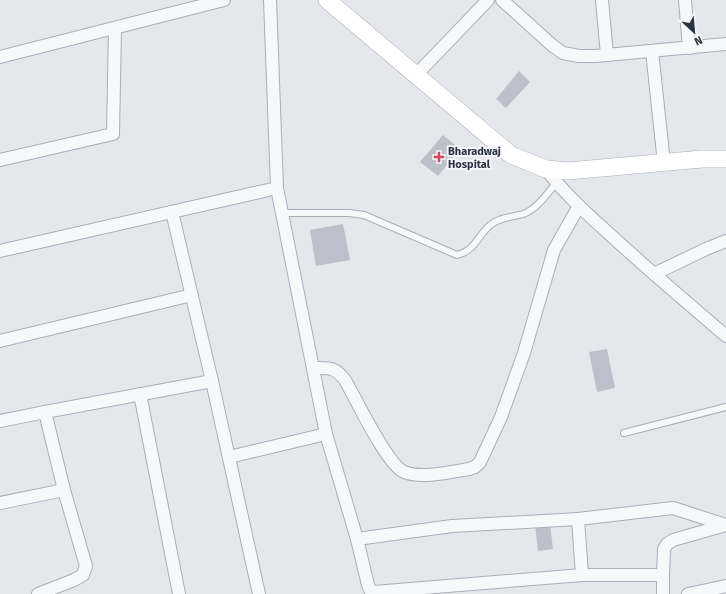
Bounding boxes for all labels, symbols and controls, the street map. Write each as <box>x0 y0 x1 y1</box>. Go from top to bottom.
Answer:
north arrow <box>674 12 714 52</box>
text: N <box>692 33 704 48</box>
place label: Bharadwaj Hospital <box>448 145 501 171</box>
marker: Bharadwaj Hospital <box>433 151 445 163</box>

